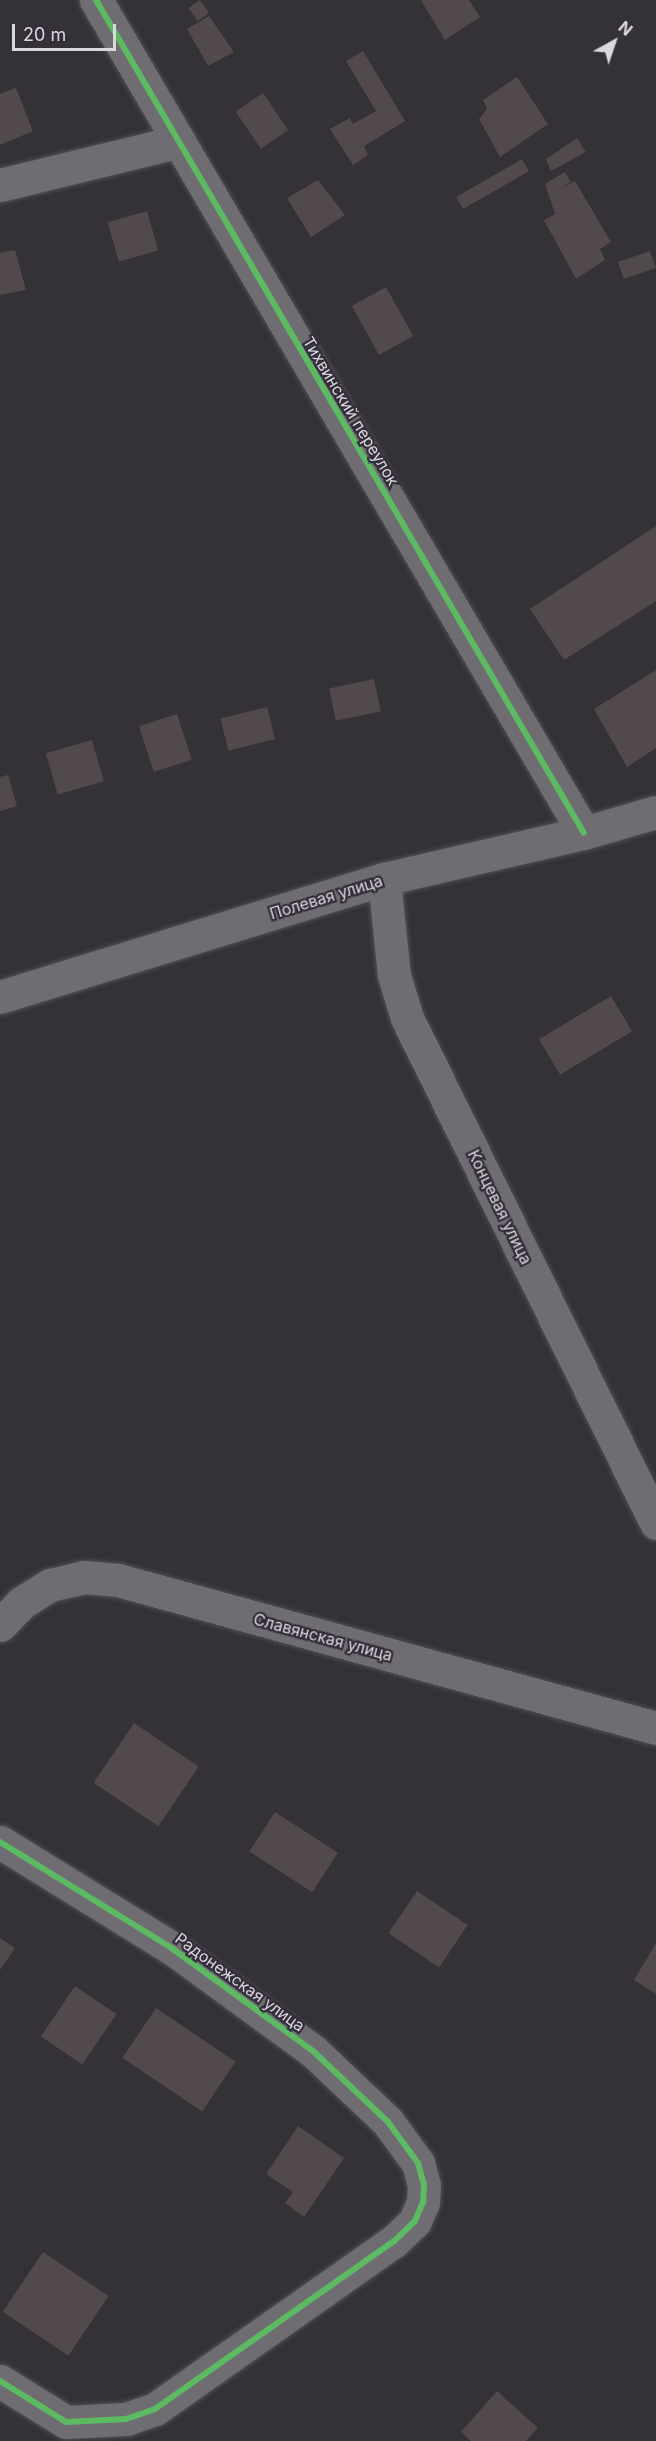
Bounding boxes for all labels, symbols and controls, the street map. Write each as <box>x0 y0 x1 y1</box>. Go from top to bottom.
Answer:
scale bar <box>15 12 118 50</box>
north arrow <box>584 12 644 72</box>
text: N <box>614 17 637 40</box>
text: 20 m <box>23 24 66 45</box>
street label: Тихвинский переулок <box>299 333 403 489</box>
street label: Полевая улица <box>267 871 385 923</box>
street label: Концевая улица <box>464 1147 536 1267</box>
street label: Славянская улица <box>252 1609 394 1665</box>
street label: Радонежская улица <box>171 1929 309 2035</box>

